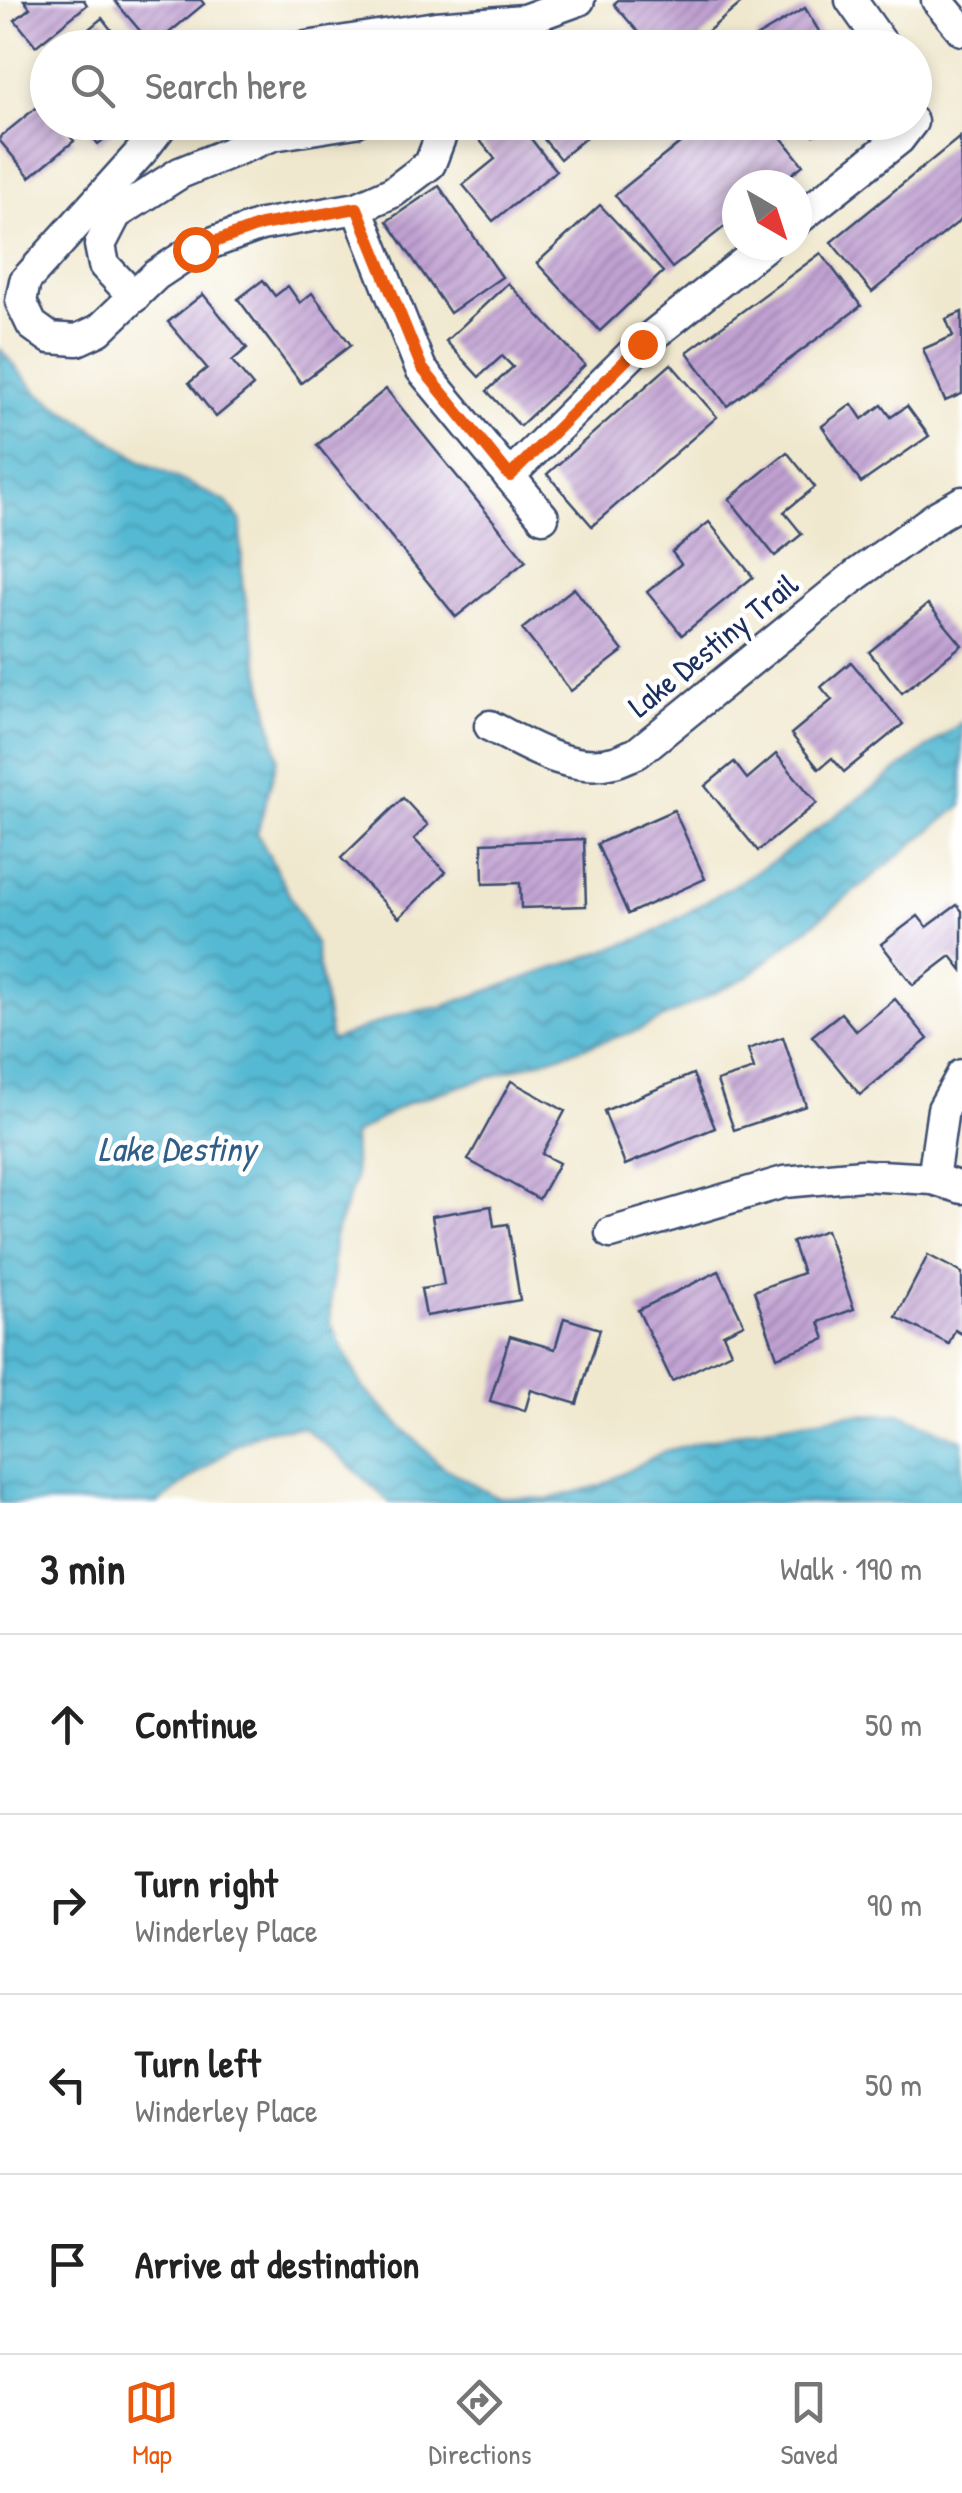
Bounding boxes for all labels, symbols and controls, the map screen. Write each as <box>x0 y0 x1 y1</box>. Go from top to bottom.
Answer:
search box <box>30 30 932 140</box>
icon: search <box>65 58 120 113</box>
text: Search here <box>145 59 307 111</box>
north arrow <box>722 170 812 260</box>
route start <box>173 227 219 273</box>
route end <box>620 322 666 368</box>
street label: Lake Destiny Trail <box>619 562 807 726</box>
water label: Lake Destiny <box>98 1125 259 1172</box>
text: 3 min <box>40 1540 125 1597</box>
text: Walk · 190 m <box>780 1547 922 1590</box>
icon: ahead <box>40 1697 95 1752</box>
text: Continue <box>135 1698 257 1750</box>
text: 50 m <box>865 1703 922 1746</box>
text: Turn right <box>135 1857 278 1909</box>
icon: right <box>40 1877 95 1932</box>
text: 90 m <box>867 1883 922 1926</box>
text: Winderley Place <box>135 1909 318 1952</box>
text: Turn left <box>135 2037 260 2089</box>
icon: left <box>40 2057 95 2112</box>
text: 50 m <box>865 2063 922 2106</box>
text: Winderley Place <box>135 2089 318 2132</box>
icon: arrive <box>40 2237 95 2292</box>
text: Arrive at destination <box>135 2238 419 2290</box>
tab: Map <box>124 2375 179 2473</box>
tab: Directions <box>428 2375 531 2473</box>
tab: Saved <box>780 2375 838 2473</box>

